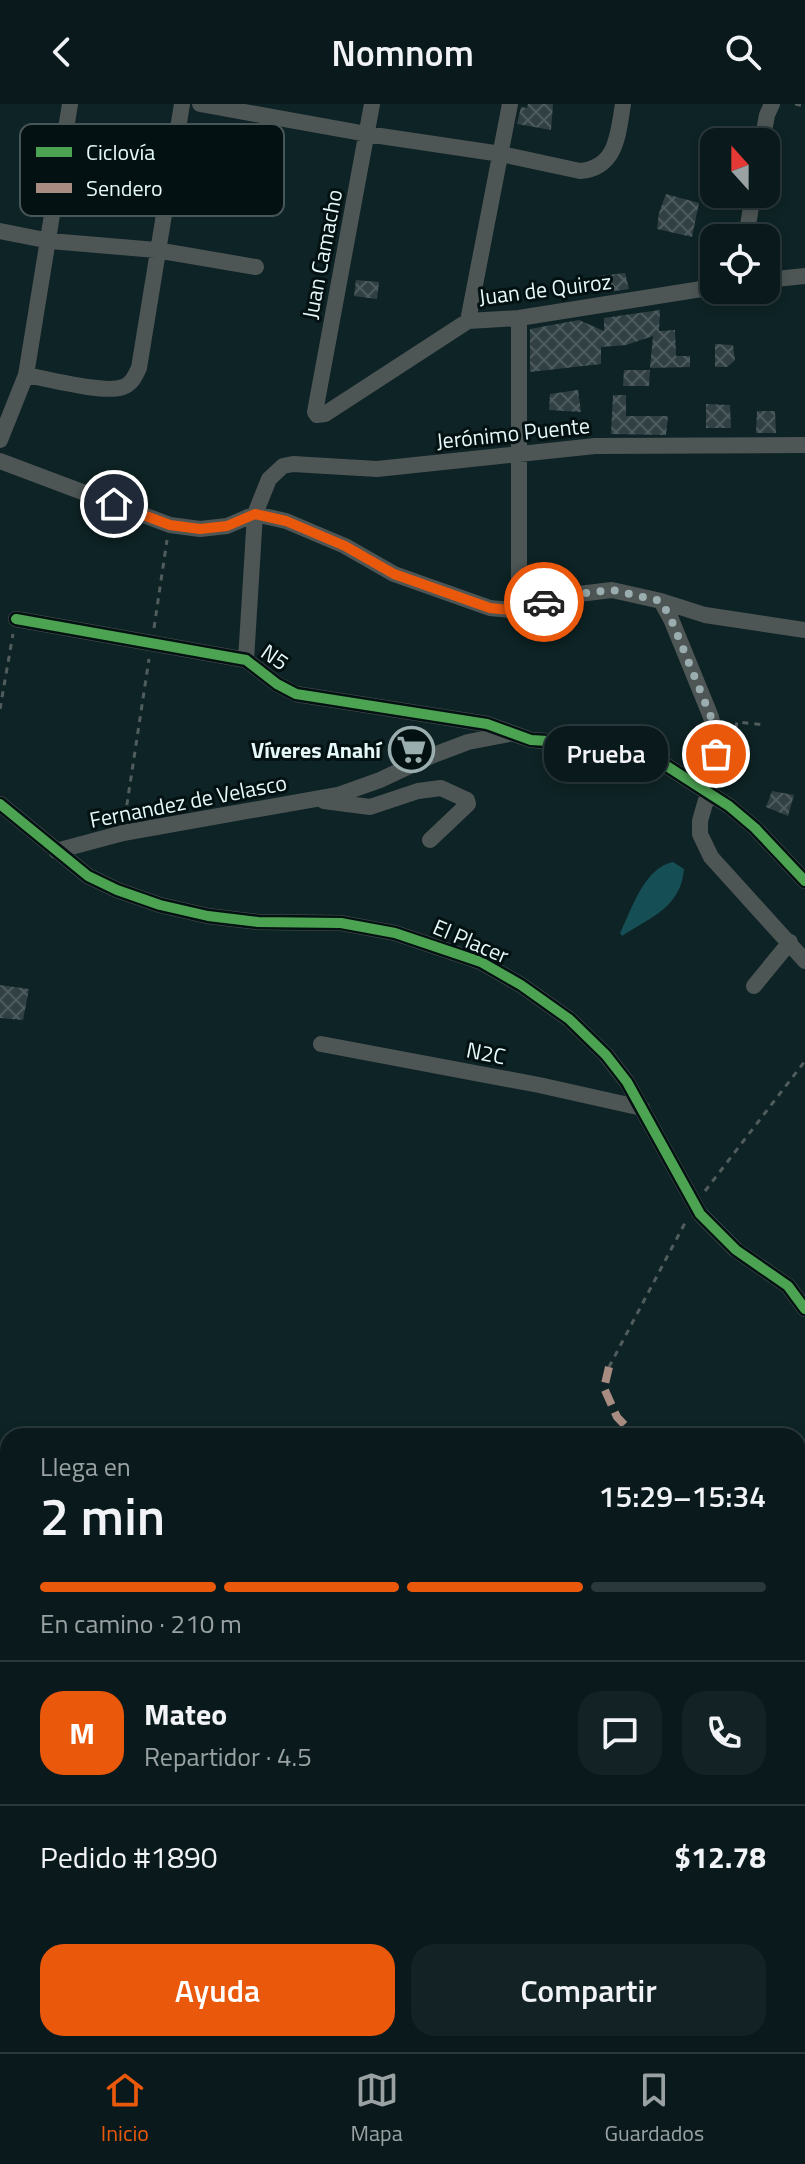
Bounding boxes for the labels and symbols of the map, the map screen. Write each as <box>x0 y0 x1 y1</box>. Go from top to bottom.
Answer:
legend <box>20 124 284 216</box>
north arrow <box>700 128 780 208</box>
text: Ciclovía <box>86 135 155 169</box>
text: Sendero <box>86 171 163 205</box>
street label: Juan Camacho <box>293 186 351 322</box>
street label: Juan de Quiroz <box>477 264 613 314</box>
street label: Jerónimo Puente <box>435 408 591 458</box>
pin <box>80 470 148 538</box>
courier <box>504 562 584 642</box>
street label: N5 <box>254 635 296 679</box>
pin <box>682 720 750 788</box>
supermarket icon: Víveres Anahí <box>388 726 436 774</box>
callout: Prueba <box>544 726 668 782</box>
place label: Víveres Anahí <box>251 733 383 767</box>
street label: Fernandez de Velasco <box>86 765 290 837</box>
street label: El Placer <box>428 910 515 972</box>
street label: N2C <box>464 1033 508 1073</box>

